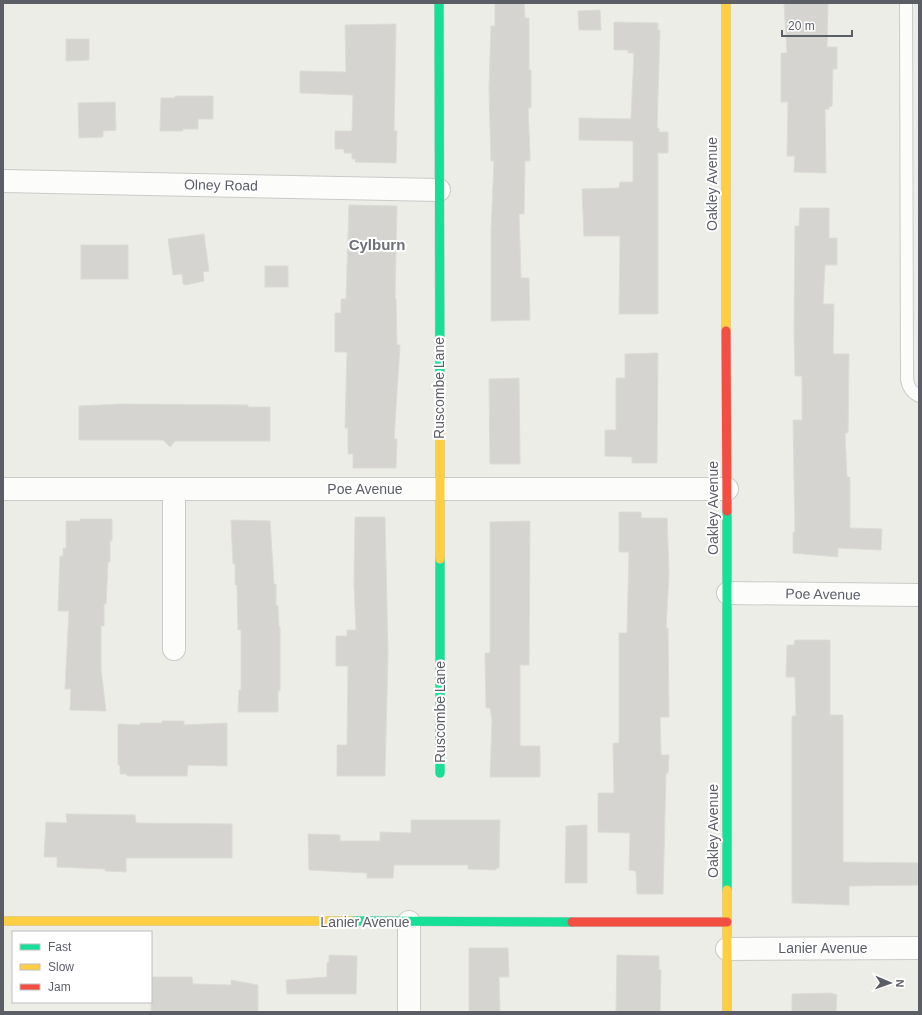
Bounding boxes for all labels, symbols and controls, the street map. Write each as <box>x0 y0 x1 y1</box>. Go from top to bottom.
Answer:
scale bar <box>782 12 852 38</box>
text: 20 m <box>788 19 815 33</box>
street label: Oakley Avenue <box>704 137 720 231</box>
street label: Olney Road <box>184 176 258 194</box>
district label: Cylburn <box>349 236 405 253</box>
street label: Ruscombe Lane <box>431 337 447 439</box>
street label: Oakley Avenue <box>705 461 721 555</box>
street label: Poe Avenue <box>327 481 403 497</box>
street label: Poe Avenue <box>785 585 861 603</box>
street label: Ruscombe Lane <box>432 661 448 763</box>
street label: Oakley Avenue <box>705 784 721 878</box>
street label: Lanier Avenue <box>320 914 410 930</box>
legend <box>12 931 152 1003</box>
text: Fast <box>48 940 72 954</box>
street label: Lanier Avenue <box>778 940 868 956</box>
text: Slow <box>48 960 74 974</box>
north arrow <box>870 963 910 1003</box>
text: N <box>894 979 906 988</box>
text: Jam <box>48 980 71 994</box>

